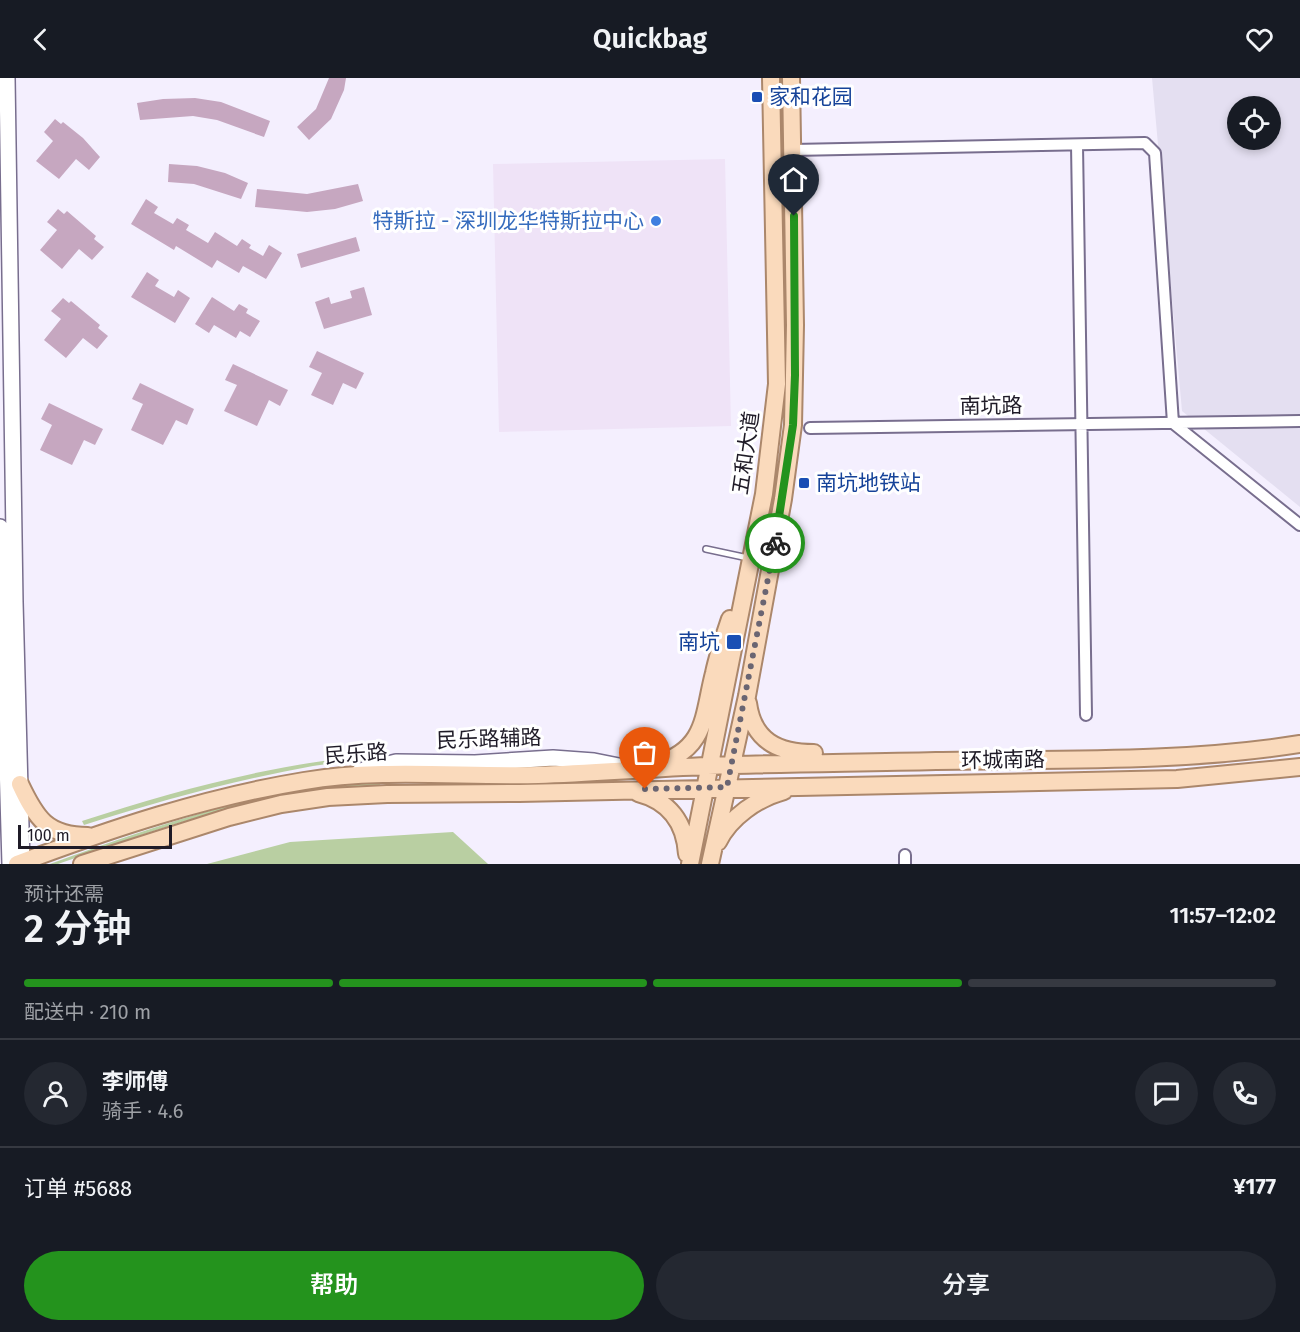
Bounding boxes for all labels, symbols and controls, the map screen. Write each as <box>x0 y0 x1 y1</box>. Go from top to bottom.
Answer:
icon: back <box>24 23 57 56</box>
text: Quickbag <box>593 23 707 55</box>
icon: heart <box>1243 23 1276 56</box>
place label: 家和花园 <box>769 84 853 110</box>
marker: 家和花园 <box>750 90 764 104</box>
map controls <box>1227 96 1281 150</box>
button: locate <box>1227 96 1281 150</box>
pin <box>768 154 819 216</box>
icon: home <box>777 163 810 196</box>
place label: 特斯拉 - 深圳龙华特斯拉中心 <box>372 208 644 234</box>
marker: 特斯拉 - 深圳龙华特斯拉中心 <box>649 214 663 228</box>
street label: 南坑路 <box>959 392 1023 420</box>
street label: 五和大道 <box>727 410 765 496</box>
place label: 南坑地铁站 <box>816 470 921 496</box>
marker: 南坑地铁站 <box>797 476 811 490</box>
courier <box>745 513 805 573</box>
icon: bike <box>759 527 792 560</box>
place label: 南坑 <box>678 629 720 655</box>
marker: 南坑 <box>725 633 743 651</box>
street label: 民乐路辅路 <box>436 724 542 754</box>
pin <box>619 727 670 789</box>
icon: bag <box>628 736 661 769</box>
street label: 民乐路 <box>324 739 388 769</box>
street label: 环城南路 <box>961 746 1045 774</box>
scale bar <box>18 822 172 850</box>
text: 100 m <box>27 826 70 845</box>
text: 预计还需 <box>24 882 104 906</box>
text: 11:57–12:02 <box>1169 902 1276 929</box>
text: 2 分钟 <box>24 906 131 952</box>
text: 配送中 · 210 m <box>24 1000 151 1024</box>
button: person <box>24 1062 87 1125</box>
button: chat <box>1135 1062 1198 1125</box>
button: phone <box>1213 1062 1276 1125</box>
text: 李师傅 <box>102 1068 168 1095</box>
text: 骑手 · 4.6 <box>102 1099 183 1123</box>
text: ¥177 <box>1233 1173 1276 1200</box>
text: 订单 #5688 <box>24 1175 132 1202</box>
button: 帮助 <box>24 1251 644 1320</box>
button: 分享 <box>656 1251 1276 1320</box>

